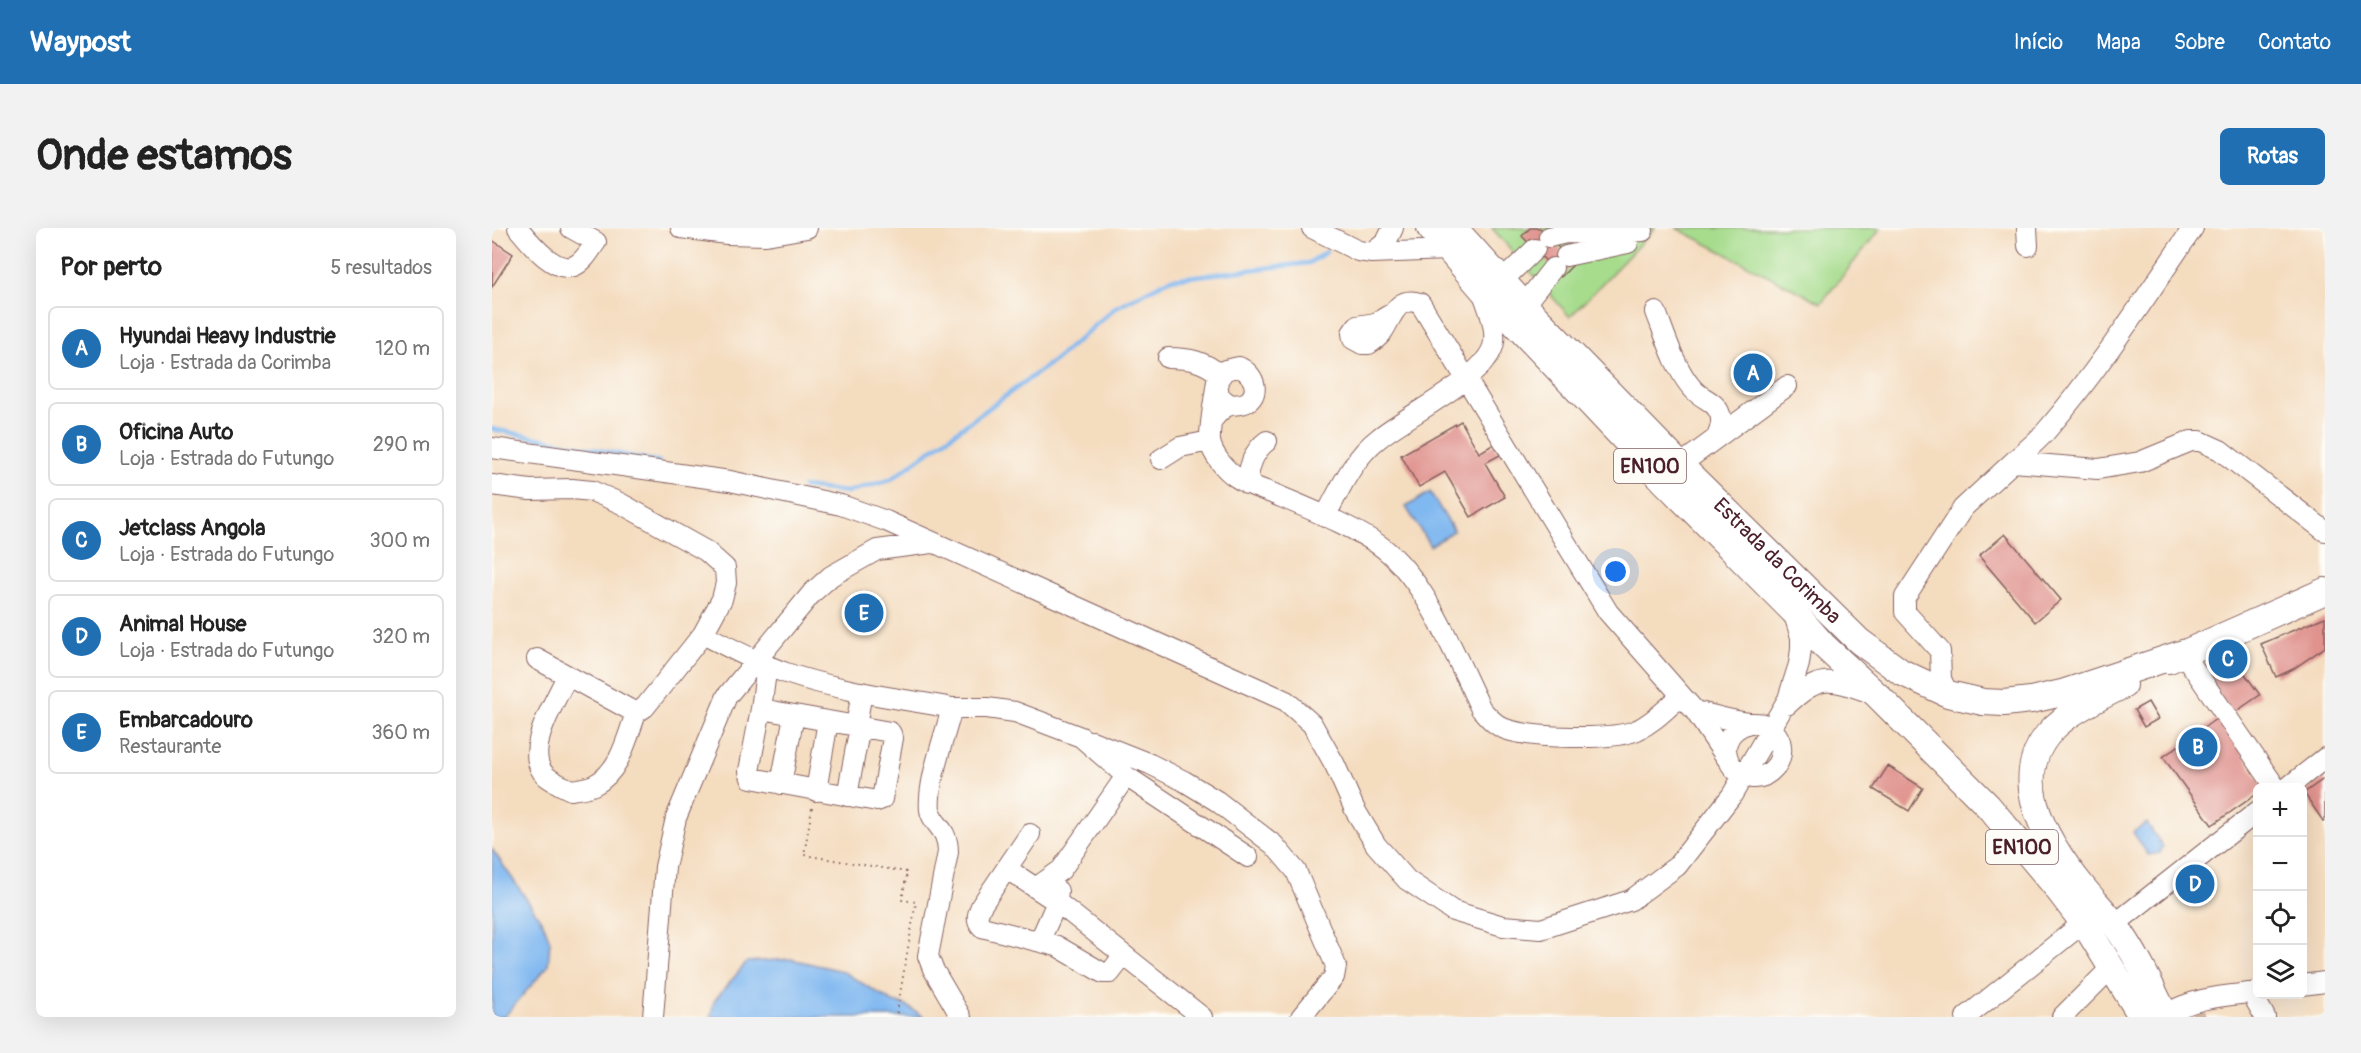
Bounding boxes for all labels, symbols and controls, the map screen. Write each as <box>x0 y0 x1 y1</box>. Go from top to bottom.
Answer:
text: Waypost <box>30 25 131 60</box>
text: Início <box>2014 29 2063 56</box>
text: Mapa <box>2096 29 2141 56</box>
text: Sobre <box>2174 29 2225 56</box>
text: Contato <box>2258 29 2331 56</box>
button: Rotas <box>2220 128 2325 185</box>
text: Onde estamos <box>36 130 292 182</box>
text: Por perto <box>60 251 162 283</box>
text: 5 resultados <box>330 255 432 280</box>
text: Hyundai Heavy Industrie <box>119 322 336 350</box>
text: A <box>75 336 88 361</box>
text: 120 m <box>375 336 430 361</box>
text: Loja · Estrada da Corimba <box>119 350 331 375</box>
pin: A <box>1734 350 1772 396</box>
text: Oficina Auto <box>119 418 233 446</box>
text: B <box>76 432 87 457</box>
text: 290 m <box>373 432 430 457</box>
text: Loja · Estrada do Futungo <box>119 446 334 471</box>
road number: EN100 <box>1614 449 1686 483</box>
street label: Estrada da Corimba <box>1707 492 1847 630</box>
text: Jetclass Angola <box>119 514 265 542</box>
text: C <box>75 528 88 553</box>
text: 300 m <box>369 528 430 553</box>
text: Loja · Estrada do Futungo <box>119 542 334 567</box>
your location <box>1601 557 1630 586</box>
pin: E <box>844 590 884 636</box>
text: Animal House <box>119 610 246 638</box>
text: D <box>75 624 88 649</box>
text: 320 m <box>372 624 430 649</box>
pin: C <box>2208 636 2248 682</box>
text: Loja · Estrada do Futungo <box>119 638 334 663</box>
text: Embarcadouro <box>119 706 253 734</box>
text: E <box>76 720 87 745</box>
text: 360 m <box>371 720 430 745</box>
pin: B <box>2178 724 2218 770</box>
text: Restaurante <box>119 734 221 759</box>
map controls <box>2253 783 2307 999</box>
button: + <box>2253 783 2307 837</box>
road number: EN100 <box>1986 830 2058 864</box>
button: − <box>2253 837 2307 891</box>
pin: D <box>2176 862 2214 906</box>
button: locate <box>2253 891 2307 945</box>
button: layers <box>2253 945 2307 999</box>

